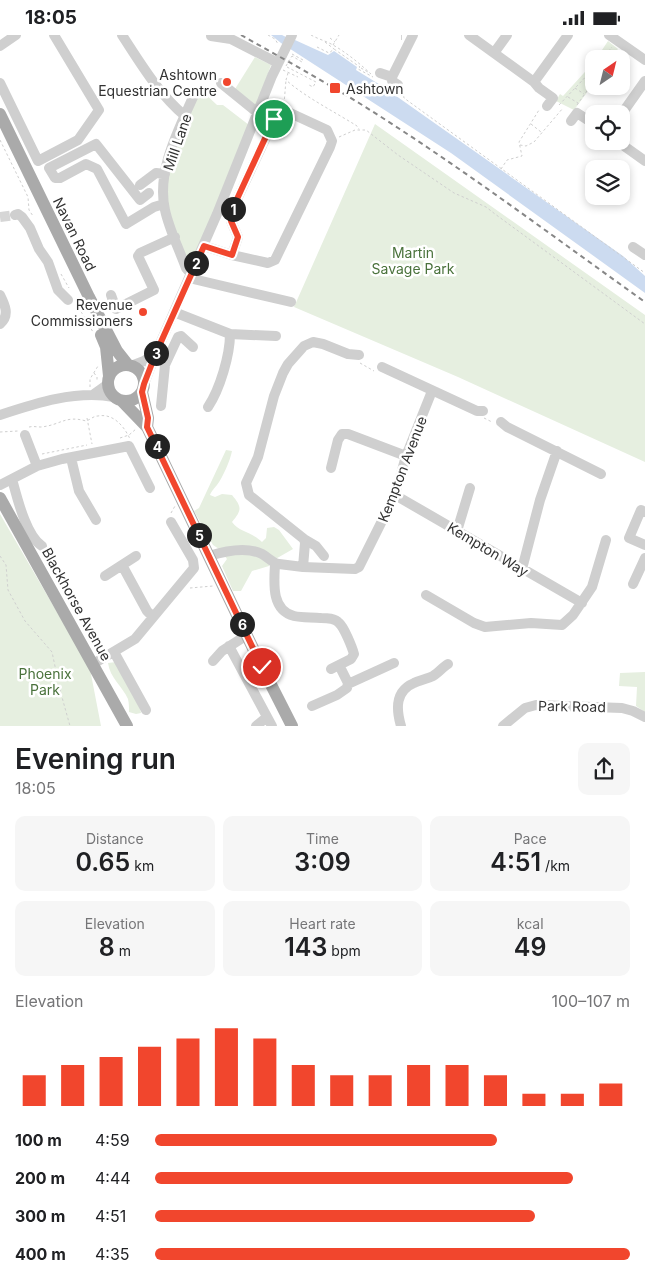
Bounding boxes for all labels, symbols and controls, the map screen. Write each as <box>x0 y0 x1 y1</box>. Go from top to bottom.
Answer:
text: 18:05 <box>25 6 77 29</box>
north arrow <box>585 50 630 95</box>
map controls <box>585 50 630 205</box>
place label: Ashtown Equestrian Centre <box>98 66 217 99</box>
marker: Ashtown Equestrian Centre <box>221 76 233 88</box>
place label: Ashtown <box>346 80 404 97</box>
marker: Ashtown <box>328 81 342 95</box>
pin <box>253 98 295 140</box>
icon: arrive <box>260 105 288 133</box>
button: locate <box>585 105 630 150</box>
street label: Mill Lane <box>159 111 195 173</box>
button: layers <box>585 160 630 205</box>
street label: Navan Road <box>50 194 100 274</box>
pin: 1 <box>220 197 246 221</box>
text: 1 <box>230 201 237 218</box>
park label: Martin Savage Park <box>372 244 455 277</box>
pin: 2 <box>184 251 208 275</box>
text: 2 <box>192 255 201 272</box>
place label: Revenue Commissioners <box>31 296 133 329</box>
marker: Revenue Commissioners <box>137 306 149 318</box>
pin: 3 <box>144 341 168 365</box>
text: 3 <box>152 345 161 362</box>
street label: Kempton Avenue <box>374 414 430 524</box>
pin: 4 <box>144 433 170 459</box>
text: 4 <box>153 438 162 455</box>
street label: Kempton Way <box>444 518 532 580</box>
pin: 5 <box>186 523 212 547</box>
text: 5 <box>195 527 204 544</box>
street label: Blackhorse Avenue <box>39 544 115 664</box>
pin: 6 <box>230 611 254 637</box>
text: 6 <box>238 616 247 633</box>
pin <box>241 646 283 688</box>
icon: check <box>248 653 276 681</box>
park label: Phoenix Park <box>18 665 72 698</box>
street label: Park Road <box>538 697 606 715</box>
text: Evening run <box>15 742 176 776</box>
button: share <box>578 743 630 795</box>
text: 18:05 <box>15 778 56 798</box>
text: Distance <box>86 830 144 847</box>
text: Time <box>306 830 339 847</box>
text: Pace <box>514 830 547 847</box>
text: 0.65 <box>75 847 130 877</box>
text: 3:09 <box>294 847 351 877</box>
text: 4:51 <box>490 847 541 877</box>
text: km <box>130 857 154 874</box>
text: /km <box>541 857 570 874</box>
text: Elevation <box>85 915 145 932</box>
text: Heart rate <box>289 915 356 932</box>
text: kcal <box>517 915 544 932</box>
text: 8 <box>99 932 115 962</box>
text: 143 <box>284 932 327 962</box>
text: 49 <box>514 932 546 962</box>
text: m <box>115 942 131 959</box>
text: bpm <box>327 942 361 959</box>
text: Elevation <box>15 991 84 1011</box>
text: 100–107 m <box>551 991 630 1011</box>
text: 100 m <box>15 1130 62 1150</box>
text: 4:59 <box>95 1130 130 1150</box>
text: 200 m <box>15 1168 65 1188</box>
text: 4:44 <box>95 1168 131 1188</box>
text: 300 m <box>15 1206 65 1226</box>
text: 4:51 <box>95 1206 126 1226</box>
text: 400 m <box>15 1244 66 1264</box>
text: 4:35 <box>95 1244 130 1264</box>

